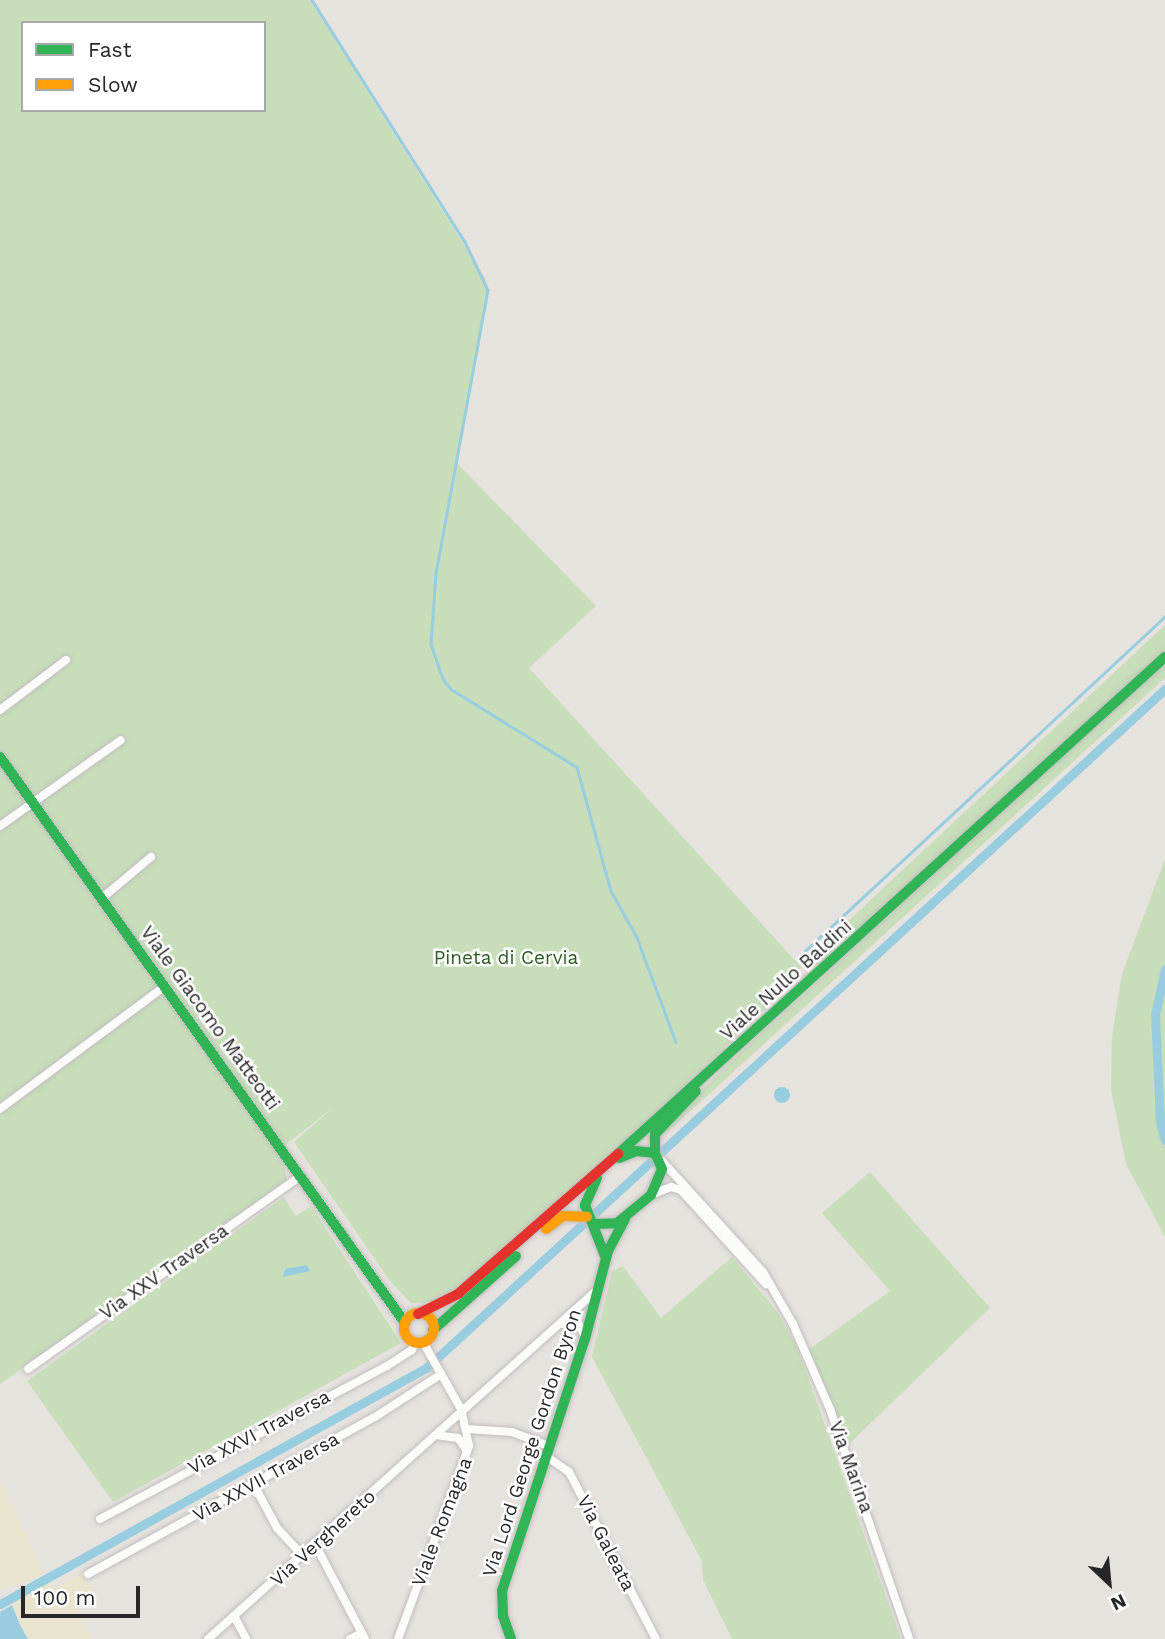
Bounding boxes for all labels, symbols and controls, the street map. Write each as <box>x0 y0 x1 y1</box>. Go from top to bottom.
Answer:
legend <box>21 21 266 112</box>
text: Fast <box>88 37 132 62</box>
text: Slow <box>88 72 138 97</box>
street label: Viale Nullo Baldini <box>716 915 856 1045</box>
street label: Viale Giacomo Matteotti <box>136 921 284 1115</box>
park label: Pineta di Cervia <box>433 947 579 969</box>
street label: Via XXV Traversa <box>95 1219 233 1325</box>
street label: Via Lord George Gordon Byron <box>478 1306 586 1580</box>
street label: Via XXVI Traversa <box>183 1385 335 1479</box>
street label: Via Marina <box>824 1418 878 1516</box>
street label: Via XXVII Traversa <box>189 1427 343 1527</box>
street label: Viale Romagna <box>407 1454 477 1590</box>
street label: Via Verghereto <box>265 1484 381 1592</box>
street label: Via Galeata <box>572 1491 640 1595</box>
north arrow <box>1074 1548 1144 1618</box>
scale bar <box>24 1572 144 1616</box>
text: 100 m <box>34 1585 96 1610</box>
text: N <box>1107 1589 1130 1616</box>

